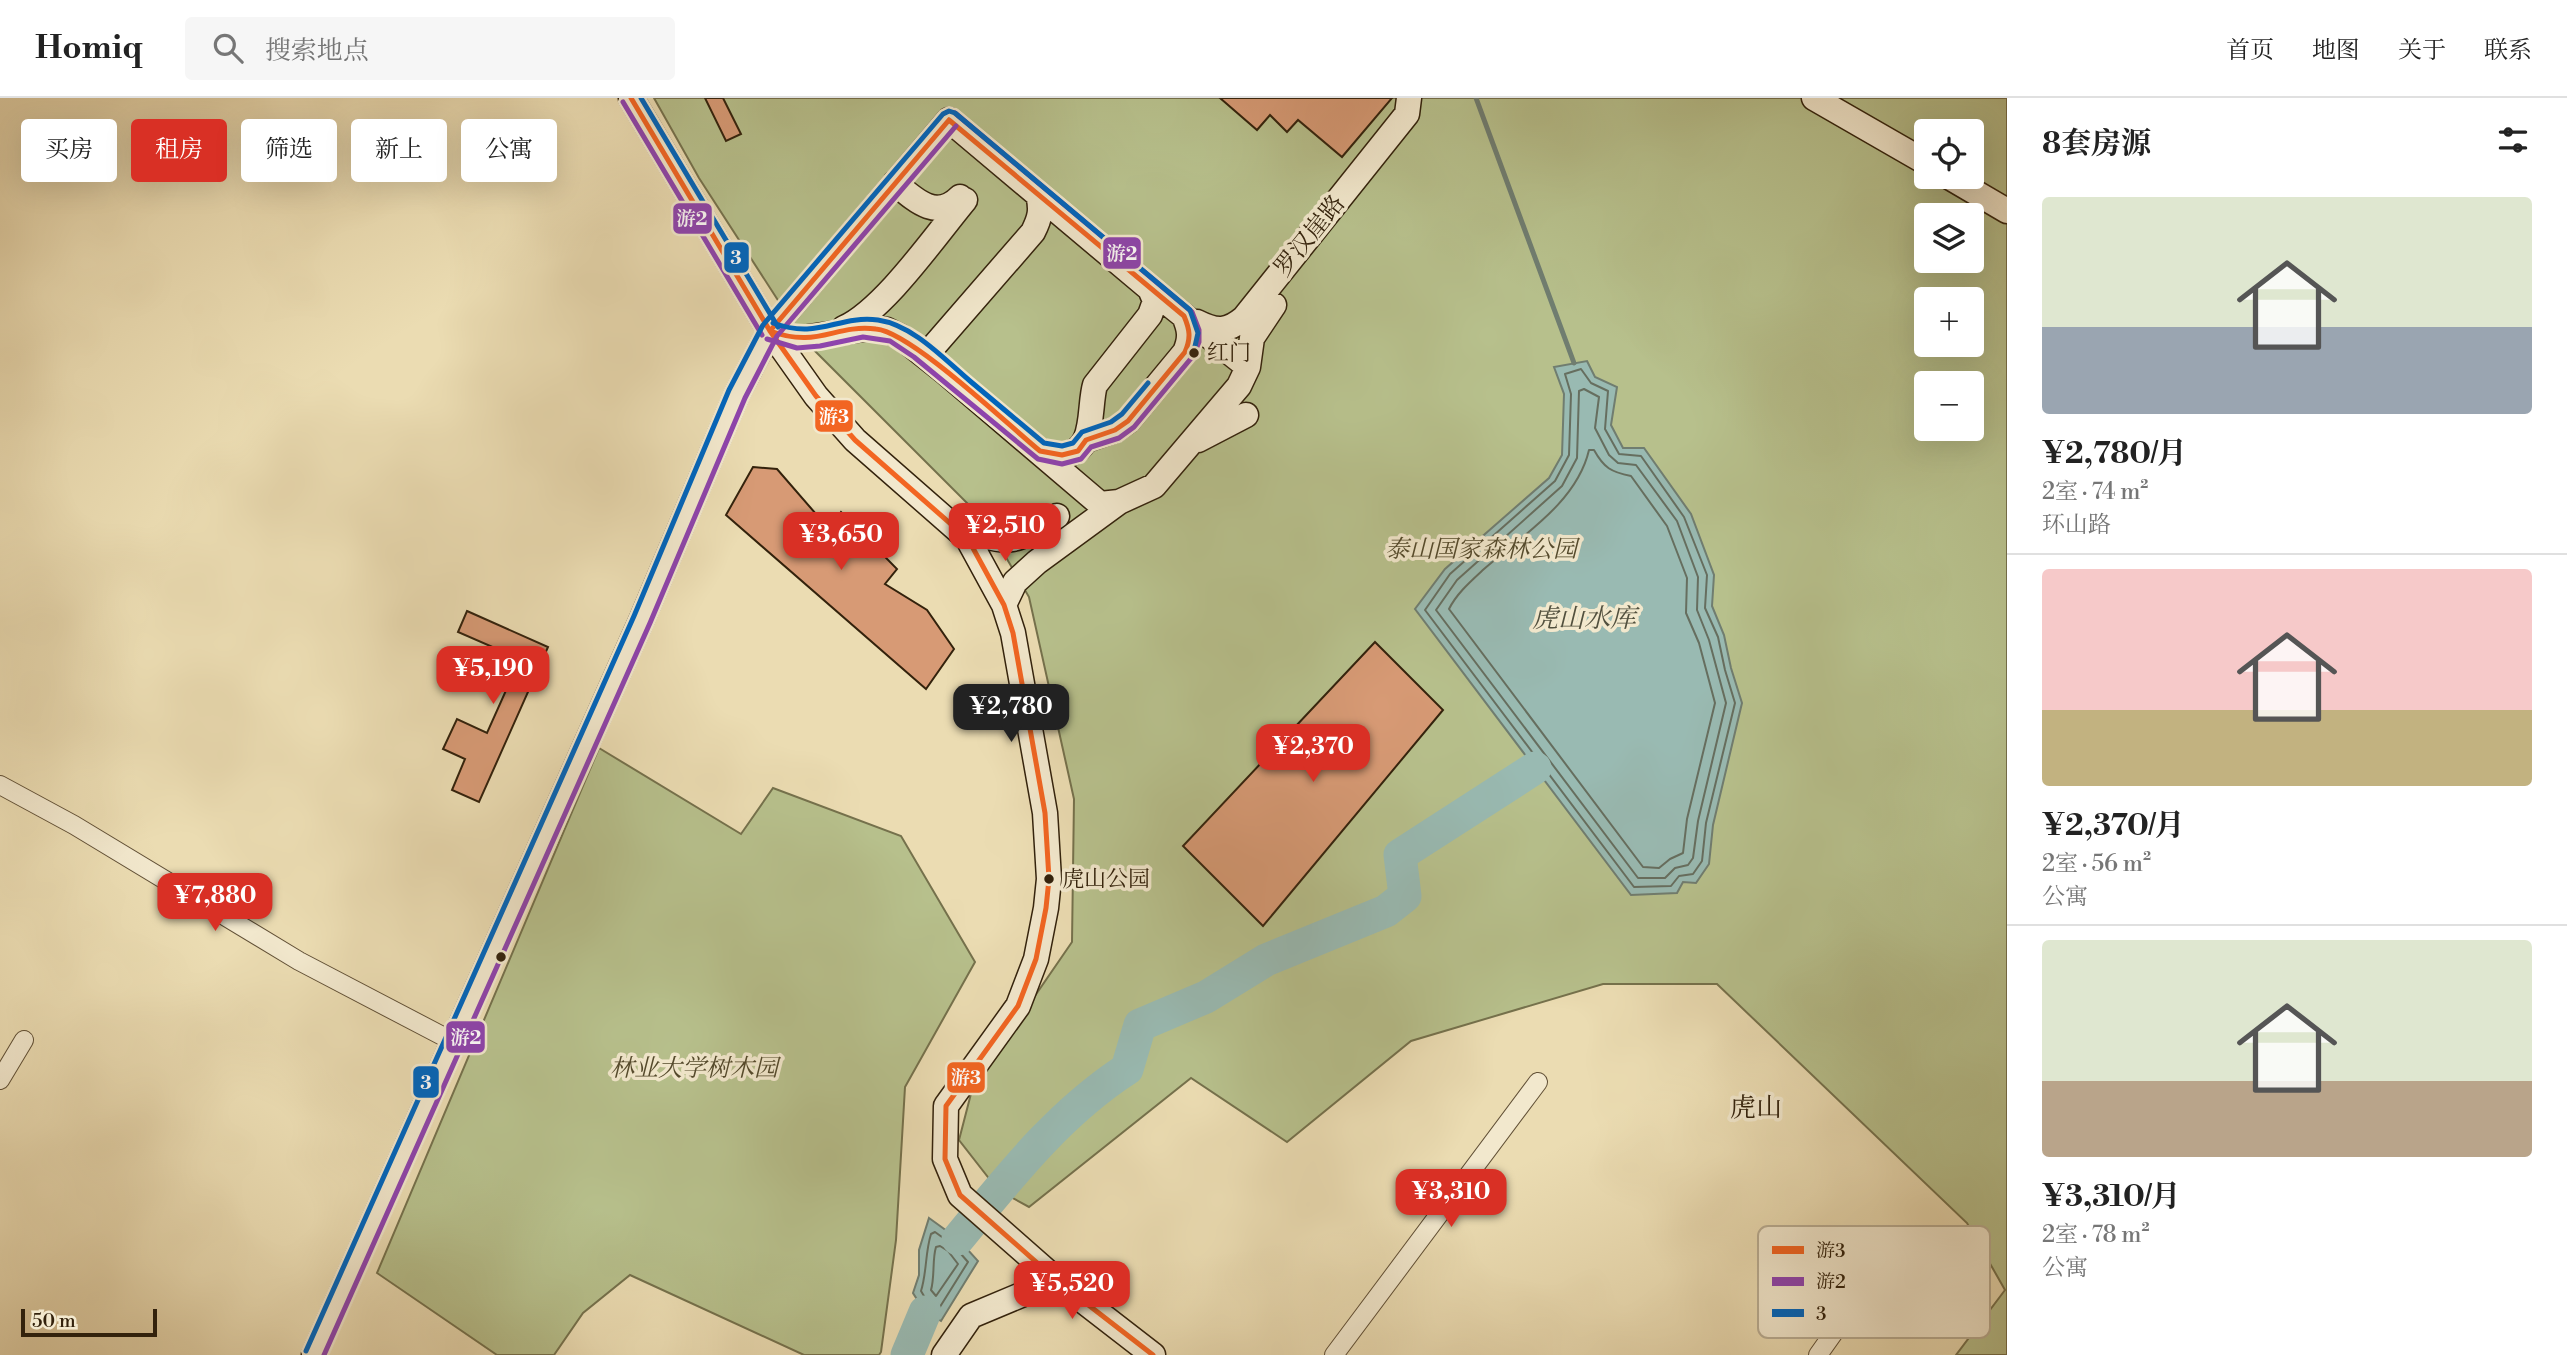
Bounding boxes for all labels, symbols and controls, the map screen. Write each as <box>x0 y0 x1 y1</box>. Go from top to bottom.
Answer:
search box <box>185 17 675 80</box>
text: Homiq <box>35 28 143 69</box>
icon: search <box>209 29 247 67</box>
text: 搜索地点 <box>265 35 369 67</box>
text: 首页 <box>2226 36 2274 66</box>
text: 地图 <box>2312 36 2360 66</box>
text: 关于 <box>2398 36 2446 66</box>
text: 联系 <box>2484 36 2532 66</box>
chip: 买房 <box>21 119 117 182</box>
chip: 租房 <box>131 119 227 182</box>
chip: 筛选 <box>241 119 337 182</box>
chip: 新上 <box>351 119 447 182</box>
chip: 公寓 <box>461 119 557 182</box>
map controls <box>1914 119 1984 441</box>
button: locate <box>1914 119 1984 189</box>
icon: filters <box>2494 121 2532 159</box>
text: 8套房源 <box>2042 125 2151 163</box>
street label: 罗汉崖路 <box>1268 189 1352 283</box>
line badge: 游2 <box>672 202 713 235</box>
button: layers <box>1914 203 1984 273</box>
text: 游2 <box>677 207 707 231</box>
line badge: 游2 <box>1102 236 1142 270</box>
line badge: 3 <box>723 241 750 274</box>
text: 游2 <box>1107 242 1137 266</box>
icon: home <box>2224 242 2350 368</box>
text: 3 <box>730 246 742 270</box>
button: + <box>1914 287 1984 357</box>
place label: 红门 <box>1207 340 1251 367</box>
marker: 红门 <box>1187 346 1201 360</box>
button: − <box>1914 371 1984 441</box>
line badge: 游3 <box>814 399 854 433</box>
text: 游3 <box>819 405 849 429</box>
text: ¥2,780/月 <box>2042 435 2187 473</box>
text: 2室 · 74 m² <box>2042 478 2148 506</box>
pin: ¥2,510 <box>948 504 1062 563</box>
text: 环山路 <box>2042 511 2111 539</box>
pin: ¥3,650 <box>784 512 898 572</box>
text: ¥2,510 <box>965 512 1045 540</box>
text: ¥3,650 <box>799 521 883 549</box>
park label: 泰山国家森林公园 <box>1385 535 1581 565</box>
water label: 虎山水库 <box>1532 603 1640 635</box>
icon: home <box>2224 614 2350 740</box>
pin: ¥5,190 <box>436 646 550 706</box>
text: ¥5,190 <box>452 655 534 683</box>
pin: ¥2,780 <box>954 684 1068 744</box>
text: ¥2,780 <box>969 693 1053 721</box>
pin: ¥2,370 <box>1256 724 1370 784</box>
text: ¥2,370 <box>1272 733 1354 761</box>
text: ¥2,370/月 <box>2042 807 2185 845</box>
text: 2室 · 56 m² <box>2042 850 2151 878</box>
place label: 虎山公园 <box>1062 866 1150 893</box>
marker: 虎山公园 <box>1042 872 1056 886</box>
pin: ¥7,880 <box>158 874 272 933</box>
text: ¥7,880 <box>173 882 257 910</box>
text: 公寓 <box>2042 883 2088 911</box>
unlabelled marker <box>494 950 508 964</box>
icon: home <box>2224 985 2350 1111</box>
line badge: 游2 <box>445 1020 486 1054</box>
text: 游2 <box>451 1026 481 1050</box>
park label: 林业大学树木园 <box>610 1054 782 1084</box>
line badge: 游3 <box>946 1061 986 1094</box>
line badge: 3 <box>412 1065 440 1099</box>
text: 游3 <box>951 1066 981 1090</box>
text: 3 <box>420 1071 432 1095</box>
district label: 虎山 <box>1730 1092 1782 1124</box>
pin: ¥3,310 <box>1394 1170 1508 1229</box>
text: ¥3,310 <box>1412 1178 1490 1206</box>
text: ¥3,310/月 <box>2042 1178 2181 1216</box>
text: 2室 · 78 m² <box>2042 1221 2150 1249</box>
legend <box>1758 1226 1990 1338</box>
text: 游3 <box>1816 1239 1846 1263</box>
text: 公寓 <box>2042 1254 2088 1282</box>
pin: ¥5,520 <box>1015 1262 1129 1321</box>
text: ¥5,520 <box>1030 1270 1114 1298</box>
text: 游2 <box>1816 1270 1846 1294</box>
text: 3 <box>1816 1302 1827 1326</box>
scale bar <box>21 1306 158 1338</box>
text: 50 m <box>32 1309 76 1333</box>

